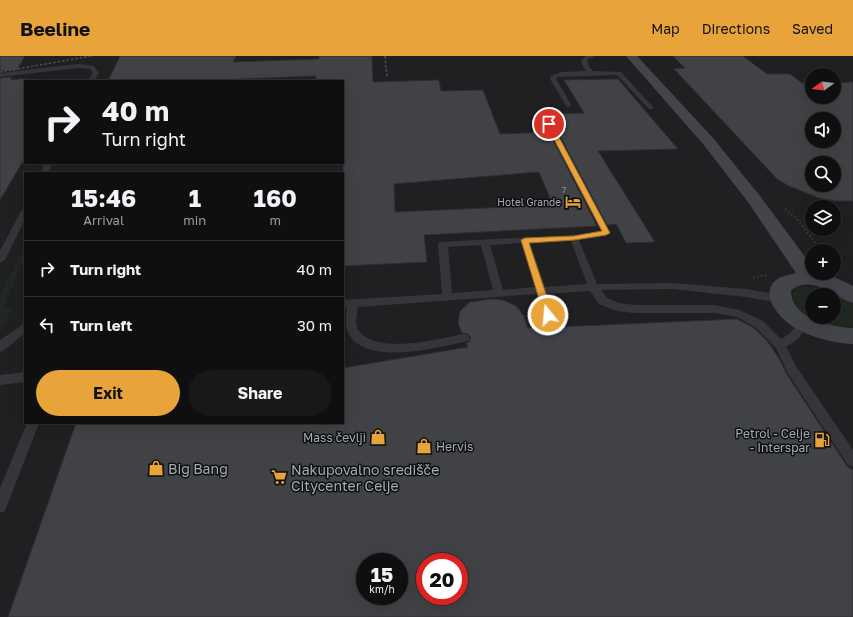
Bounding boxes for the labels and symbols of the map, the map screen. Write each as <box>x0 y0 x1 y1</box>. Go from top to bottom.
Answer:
north arrow <box>805 68 841 104</box>
pin <box>532 107 566 141</box>
house number: 7 <box>562 184 567 195</box>
hotel icon: Hotel Grande <box>564 193 582 211</box>
place label: Hotel Grande <box>497 196 561 208</box>
position arrow <box>527 294 569 336</box>
place label: Petrol - Celje - Interspar <box>735 426 810 455</box>
shop icon: Mass čevlji <box>369 428 387 446</box>
place label: Mass čevlji <box>303 430 366 445</box>
fuel station icon: Petrol - Celje - Interspar <box>813 431 831 449</box>
shop icon: Hervis <box>415 437 433 455</box>
place label: Hervis <box>436 439 473 454</box>
shop icon: Big Bang <box>147 459 165 477</box>
place label: Big Bang <box>168 460 228 477</box>
place label: Nakupovalno središče Citycenter Celje <box>291 461 439 494</box>
supermarket icon: Nakupovalno središče Citycenter Celje <box>270 468 288 486</box>
speed limit sign: 20 <box>416 553 468 605</box>

